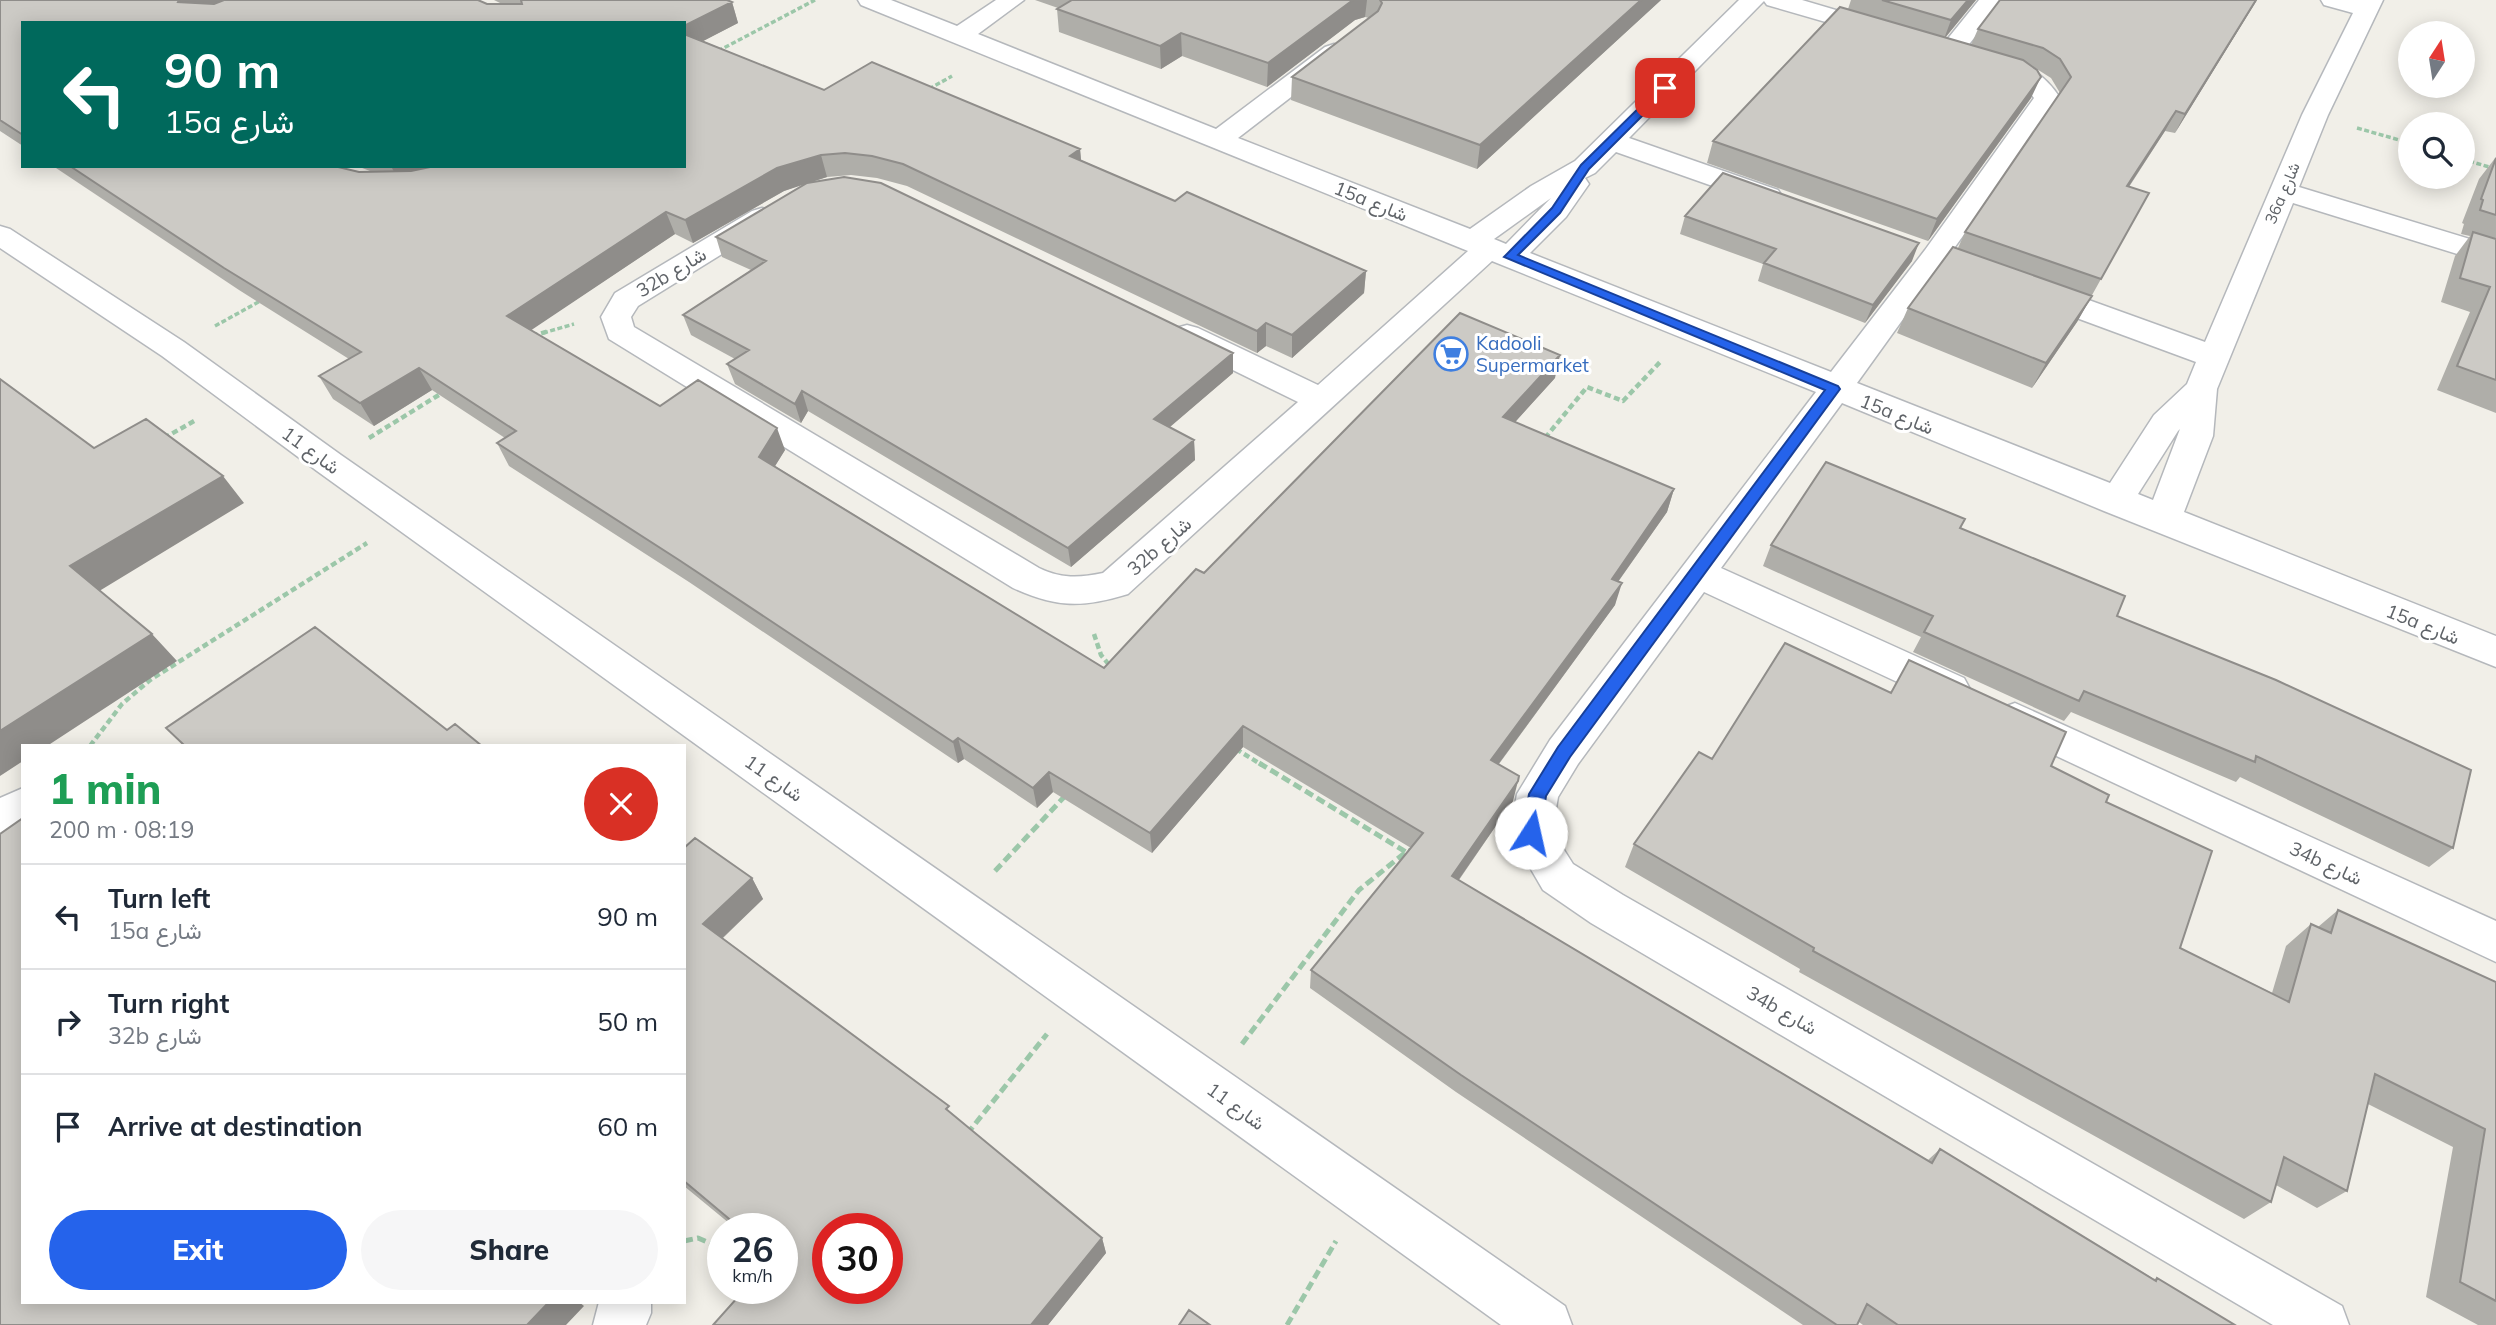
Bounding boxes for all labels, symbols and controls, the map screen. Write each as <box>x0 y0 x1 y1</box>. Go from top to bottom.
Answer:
north arrow <box>2398 21 2474 98</box>
map controls <box>2398 21 2475 189</box>
text: 90 m <box>164 39 280 100</box>
icon: left <box>49 49 140 140</box>
pin <box>1635 58 1695 118</box>
icon: arrive <box>1646 69 1684 107</box>
text: 15a شارع <box>164 101 294 141</box>
button: search <box>2398 112 2475 189</box>
street label: 36a شارع <box>2260 159 2306 228</box>
street label: 15a شارع <box>1330 175 1411 228</box>
street label: 32b شارع <box>632 242 711 303</box>
place label: Kadooli Supermarket <box>1476 331 1589 377</box>
supermarket icon: Kadooli Supermarket <box>1432 335 1470 373</box>
street label: 15a شارع <box>1856 388 1937 441</box>
street label: شارع 11 <box>277 421 345 480</box>
street label: 32b شارع <box>1122 512 1197 581</box>
street label: 15a شارع <box>2382 598 2463 651</box>
street label: شارع 11 <box>740 749 808 808</box>
text: 1 min <box>49 762 162 815</box>
button: close <box>584 767 658 841</box>
position arrow <box>1494 796 1568 870</box>
text: 200 m · 08:19 <box>49 815 194 844</box>
street label: 34b شارع <box>2285 836 2366 891</box>
text: Turn left <box>108 882 210 915</box>
icon: left <box>49 898 87 936</box>
text: 90 m <box>597 900 658 933</box>
text: 15a شارع <box>108 916 202 945</box>
street label: 34b شارع <box>1742 980 1822 1041</box>
text: Turn right <box>108 987 229 1020</box>
icon: right <box>49 1003 87 1041</box>
text: 50 m <box>597 1005 658 1038</box>
text: 32b شارع <box>108 1021 202 1050</box>
street label: شارع 11 <box>1202 1077 1270 1136</box>
icon: arrive <box>49 1108 87 1146</box>
text: Arrive at destination <box>108 1110 363 1143</box>
text: 60 m <box>597 1110 658 1143</box>
button: Exit <box>49 1210 347 1290</box>
button: Share <box>361 1210 658 1290</box>
speed limit sign: 30 <box>812 1213 903 1304</box>
text: 26 <box>731 1227 774 1271</box>
text: km/h <box>732 1264 773 1287</box>

